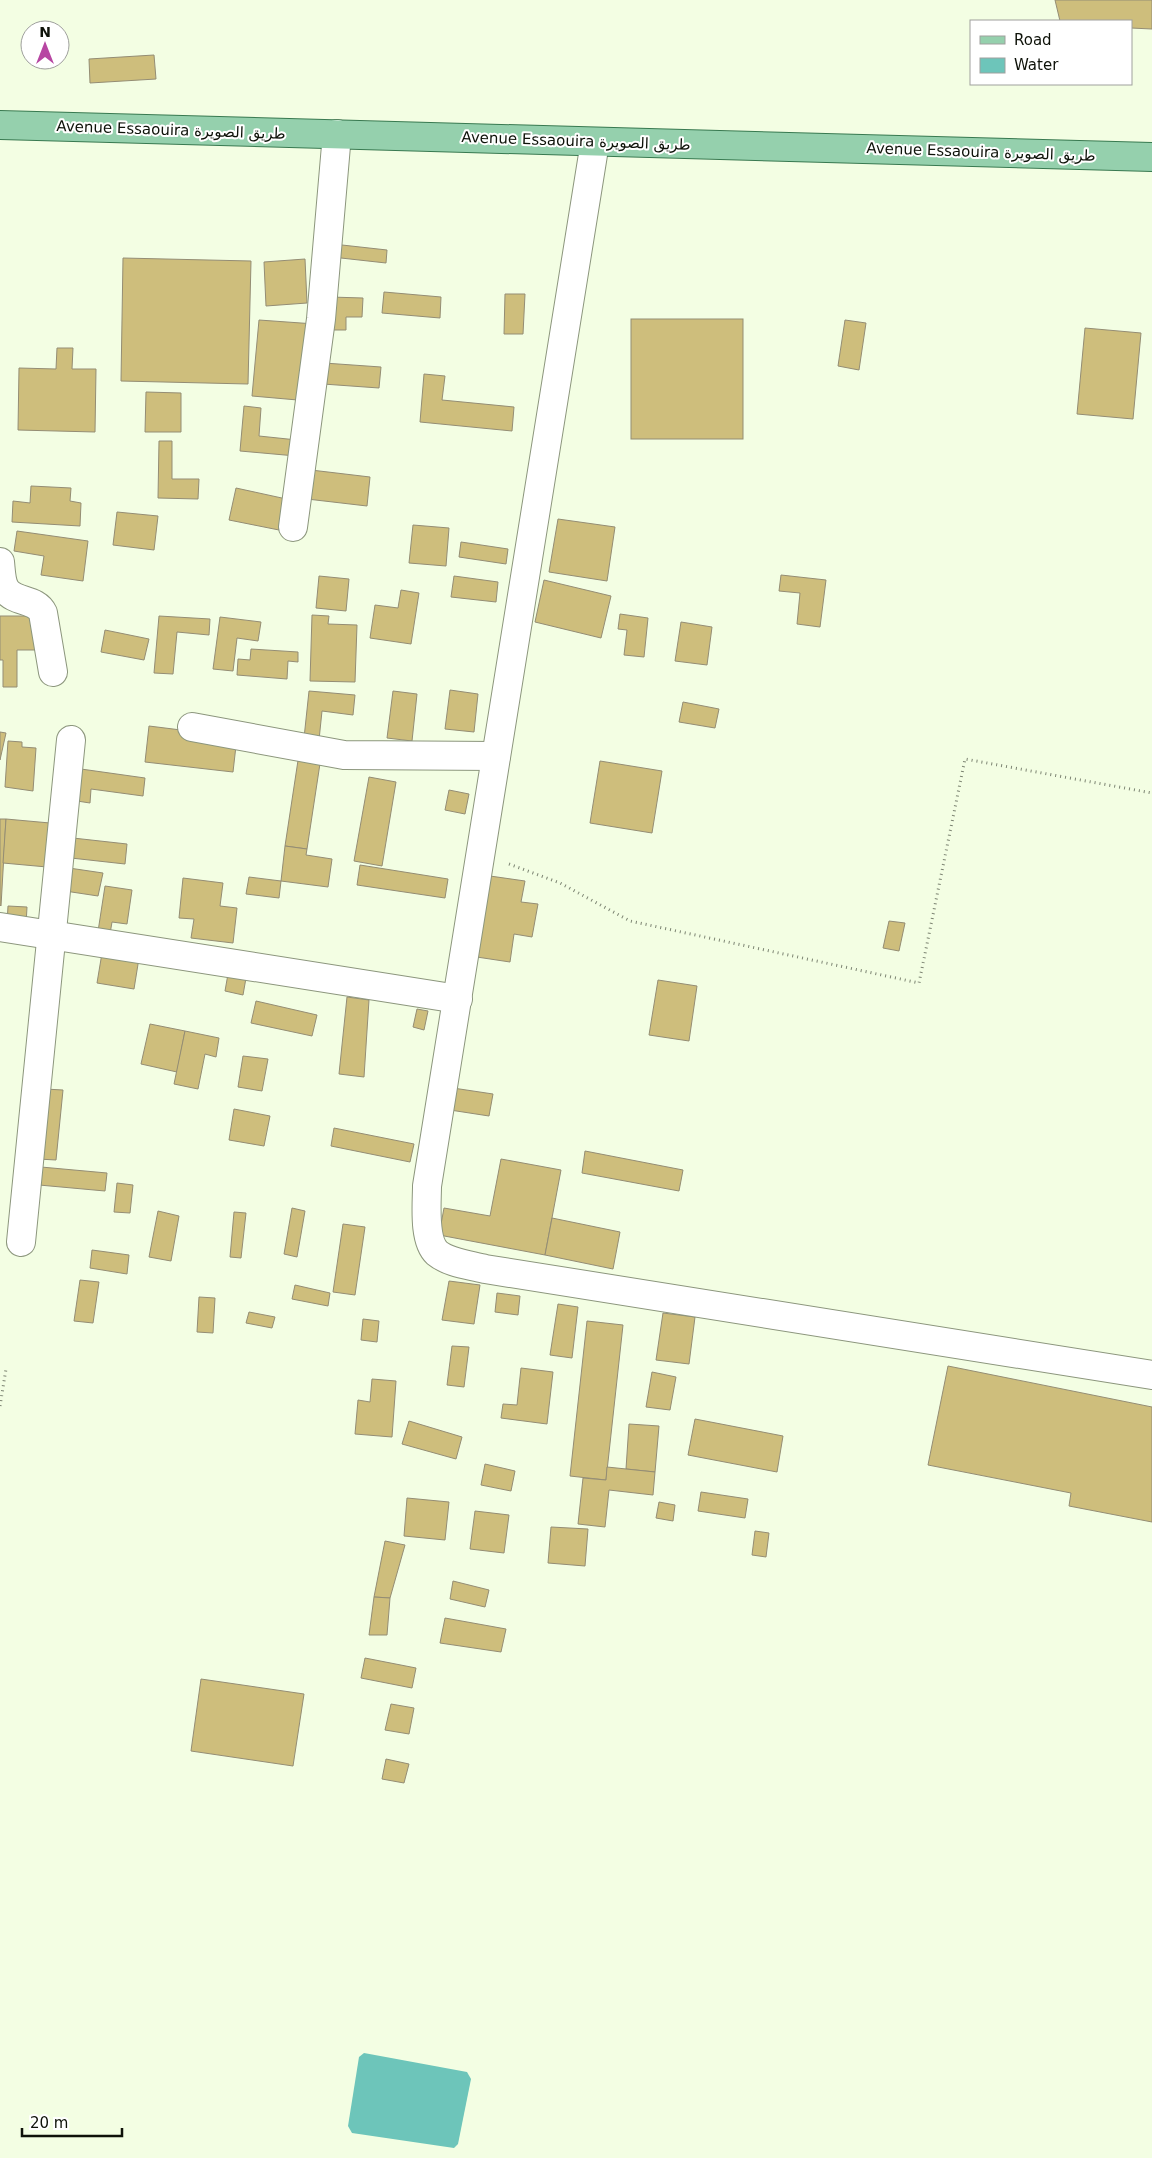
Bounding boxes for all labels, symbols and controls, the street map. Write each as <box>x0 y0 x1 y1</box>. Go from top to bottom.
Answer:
north arrow <box>20 20 70 70</box>
legend <box>970 20 1132 85</box>
text: N <box>39 24 51 40</box>
text: Road <box>1014 31 1052 49</box>
text: Water <box>1014 56 1059 74</box>
street label: Avenue Essaouira طريق الصويرة <box>56 117 286 143</box>
street label: Avenue Essaouira طريق الصويرة <box>461 128 691 154</box>
street label: Avenue Essaouira طريق الصويرة <box>866 139 1096 165</box>
scale bar <box>22 2106 122 2138</box>
text: 20 m <box>30 2114 68 2132</box>

